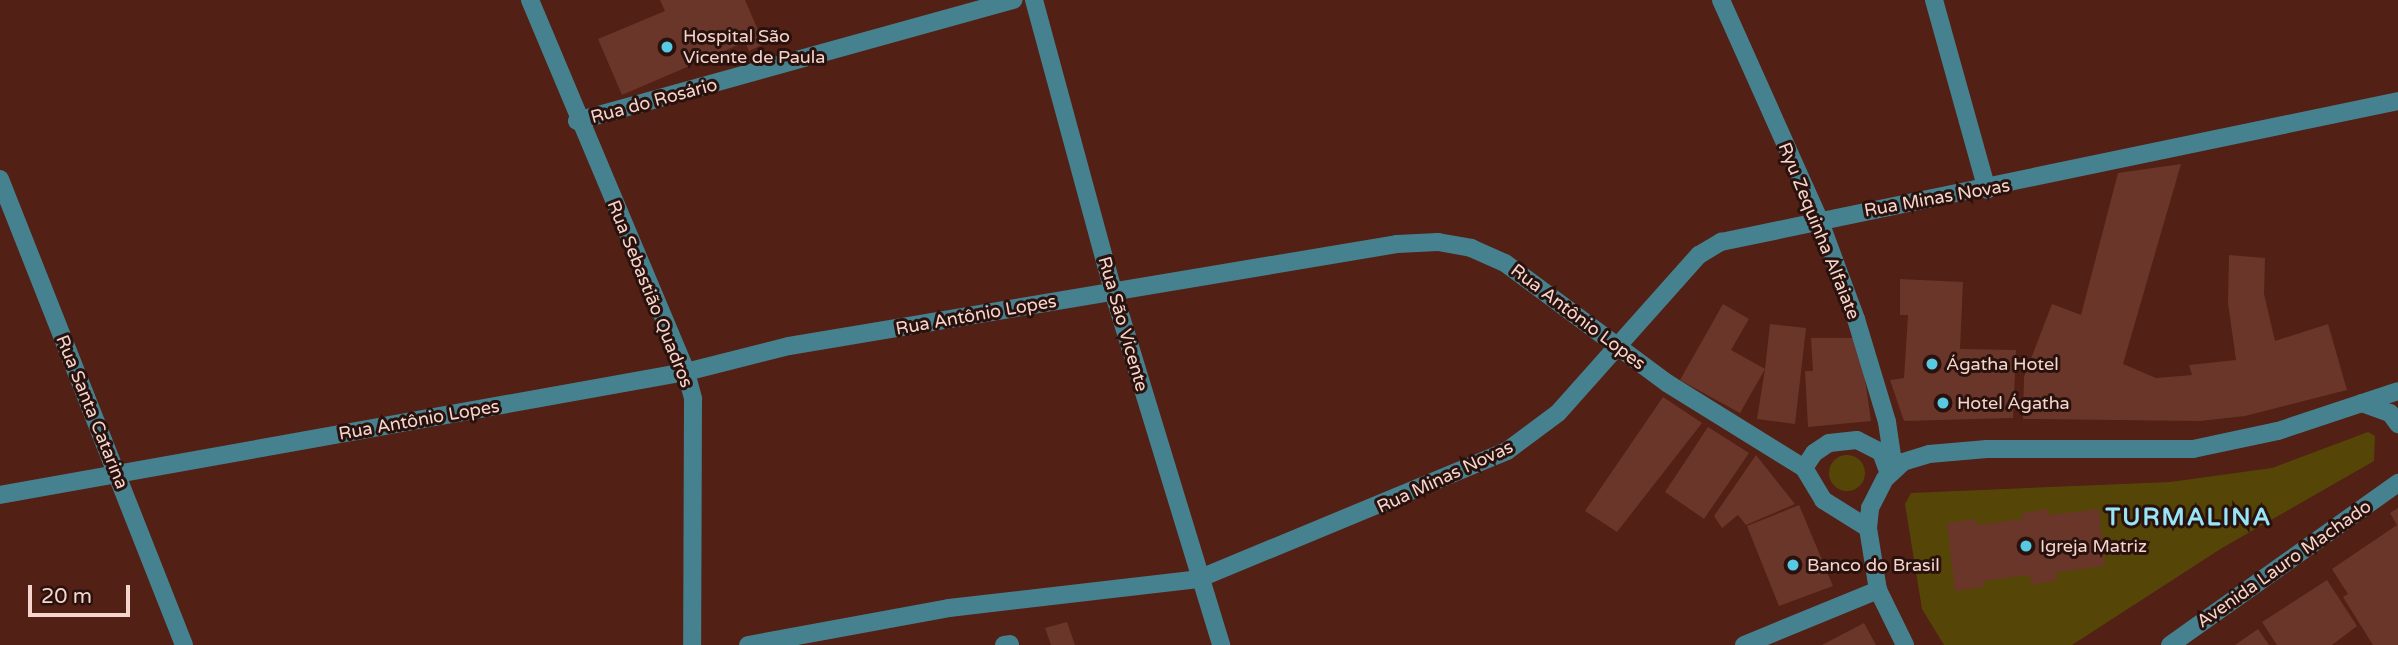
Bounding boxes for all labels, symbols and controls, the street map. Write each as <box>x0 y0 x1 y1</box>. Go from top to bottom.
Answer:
place label: Hospital São Vicente de Paula <box>683 26 825 68</box>
marker: Hospital São Vicente de Paula <box>657 37 677 57</box>
street label: Rua do Rosário <box>588 74 720 128</box>
street label: Ryu Zequinha Alfaiate <box>1774 139 1864 323</box>
street label: Rua Minas Novas <box>1862 175 2012 221</box>
street label: Rua Sebastião Quadros <box>603 197 697 391</box>
street label: Rua São Vicente <box>1093 254 1153 394</box>
street label: Rua Antônio Lopes <box>1506 259 1650 375</box>
street label: Rua Antônio Lopes <box>894 290 1058 340</box>
street label: Rua Santa Catarina <box>51 332 133 492</box>
place label: Ágatha Hotel <box>1946 353 2059 375</box>
marker: Ágatha Hotel <box>1924 356 1940 372</box>
place label: Hotel Ágatha <box>1957 392 2070 414</box>
street label: Rua Antônio Lopes <box>337 395 501 445</box>
marker: Hotel Ágatha <box>1935 395 1951 411</box>
street label: Rua Minas Novas <box>1373 436 1517 518</box>
street label: Avenida Lauro Machado <box>2193 495 2375 633</box>
district label: TURMALINA <box>2107 504 2271 532</box>
place label: Igreja Matriz <box>2040 535 2147 557</box>
marker: Igreja Matriz <box>2018 538 2034 554</box>
place label: Banco do Brasil <box>1807 554 1940 576</box>
marker: Banco do Brasil <box>1785 557 1801 573</box>
scale bar <box>32 572 133 616</box>
text: 20 m <box>41 584 92 609</box>

